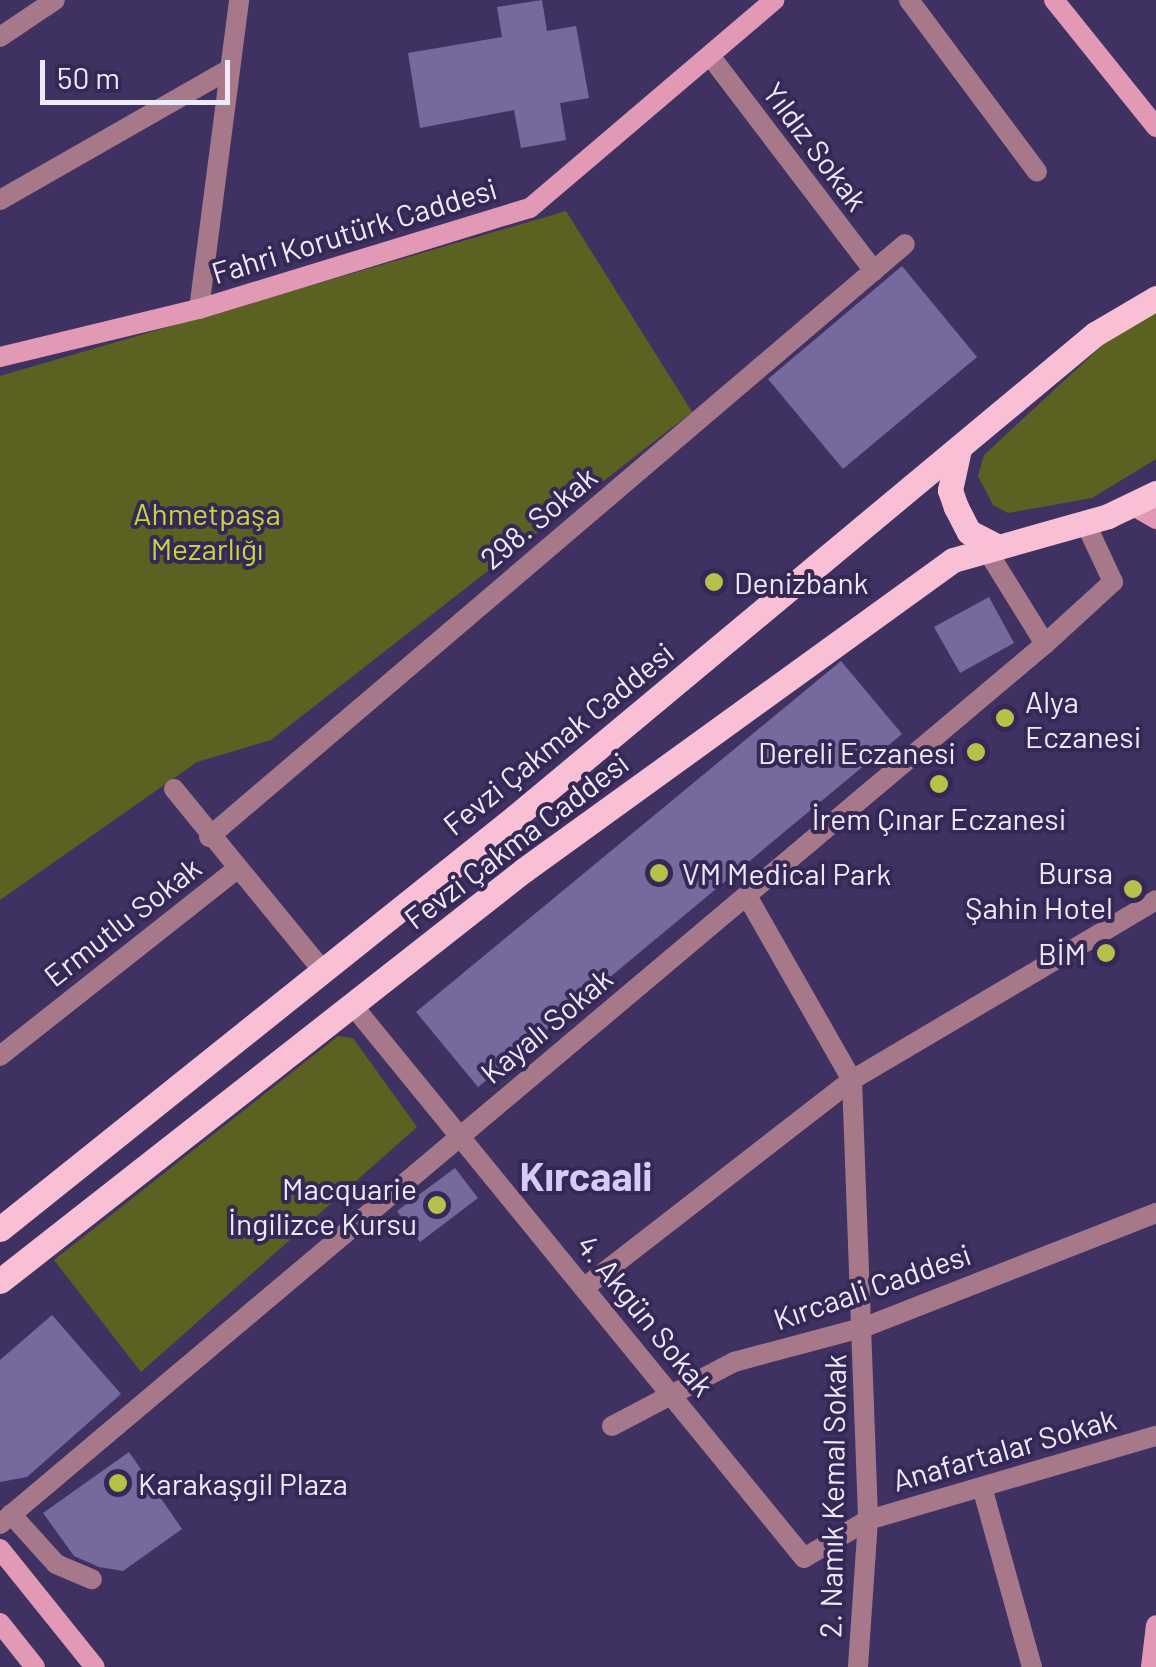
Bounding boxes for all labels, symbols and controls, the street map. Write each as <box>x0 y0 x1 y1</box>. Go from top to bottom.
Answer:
scale bar <box>45 40 235 102</box>
text: 50 m <box>57 59 120 95</box>
street label: Yıldız Sokak <box>756 75 876 217</box>
street label: Fahri Korutürk Caddesi <box>207 169 501 291</box>
street label: 298. Sokak <box>473 458 603 576</box>
park label: Ahmetpaşa Mezarlığı <box>133 495 281 566</box>
place label: Denizbank <box>734 564 869 600</box>
marker: Denizbank <box>703 571 725 593</box>
street label: Fevzi Çakmak Caddesi <box>435 634 681 842</box>
place label: Alya Eczanesi <box>1025 683 1141 754</box>
marker: Alya Eczanesi <box>994 707 1016 729</box>
place label: Dereli Eczanesi <box>758 734 956 770</box>
marker: Dereli Eczanesi <box>965 741 987 763</box>
street label: Fevzi Çakma Caddesi <box>397 744 635 936</box>
marker: İrem Çınar Eczanesi <box>928 773 950 795</box>
place label: İrem Çınar Eczanesi <box>812 800 1066 836</box>
street label: Ermutlu Sokak <box>37 849 207 993</box>
place label: Bursa Şahin Hotel <box>965 854 1113 924</box>
place label: VM Medical Park <box>682 855 891 891</box>
marker: VM Medical Park <box>646 860 672 886</box>
marker: Bursa Şahin Hotel <box>1122 878 1144 900</box>
place label: BİM <box>1038 935 1086 971</box>
marker: BİM <box>1095 942 1117 964</box>
street label: Kayalı Sokak <box>473 960 619 1090</box>
district label: Kırcaali <box>520 1151 652 1199</box>
place label: Macquarie İngilizce Kursu <box>228 1170 417 1240</box>
marker: Macquarie İngilizce Kursu <box>426 1194 448 1216</box>
street label: 4. Akgün Sokak <box>570 1227 722 1403</box>
street label: Kırcaali Caddesi <box>769 1235 975 1337</box>
street label: 2. Namık Kemal Sokak <box>812 1354 852 1638</box>
street label: Anafartalar Sokak <box>888 1400 1120 1498</box>
place label: Karakaşgil Plaza <box>138 1465 348 1501</box>
marker: Karakaşgil Plaza <box>107 1472 129 1494</box>

